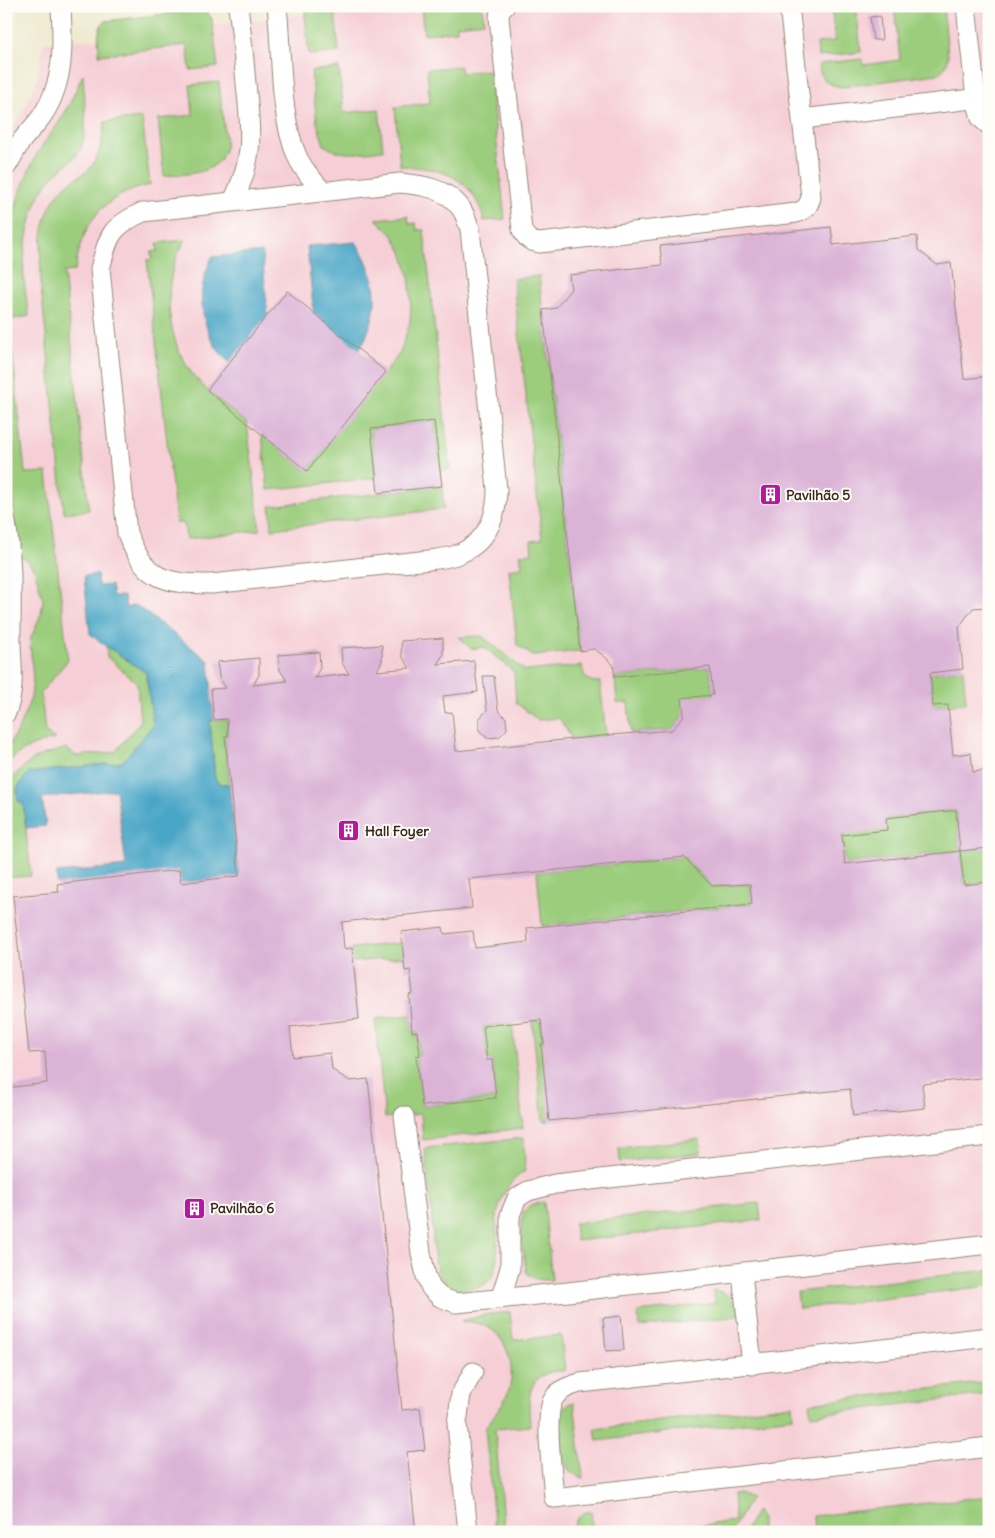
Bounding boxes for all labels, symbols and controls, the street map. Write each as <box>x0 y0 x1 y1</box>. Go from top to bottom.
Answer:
building icon: Pavilhão 5 <box>758 483 782 507</box>
place label: Pavilhão 5 <box>786 486 850 504</box>
building icon: Hall Foyer <box>337 819 361 843</box>
place label: Hall Foyer <box>365 822 429 840</box>
building icon: Pavilhão 6 <box>182 1196 206 1220</box>
place label: Pavilhão 6 <box>210 1199 274 1217</box>

